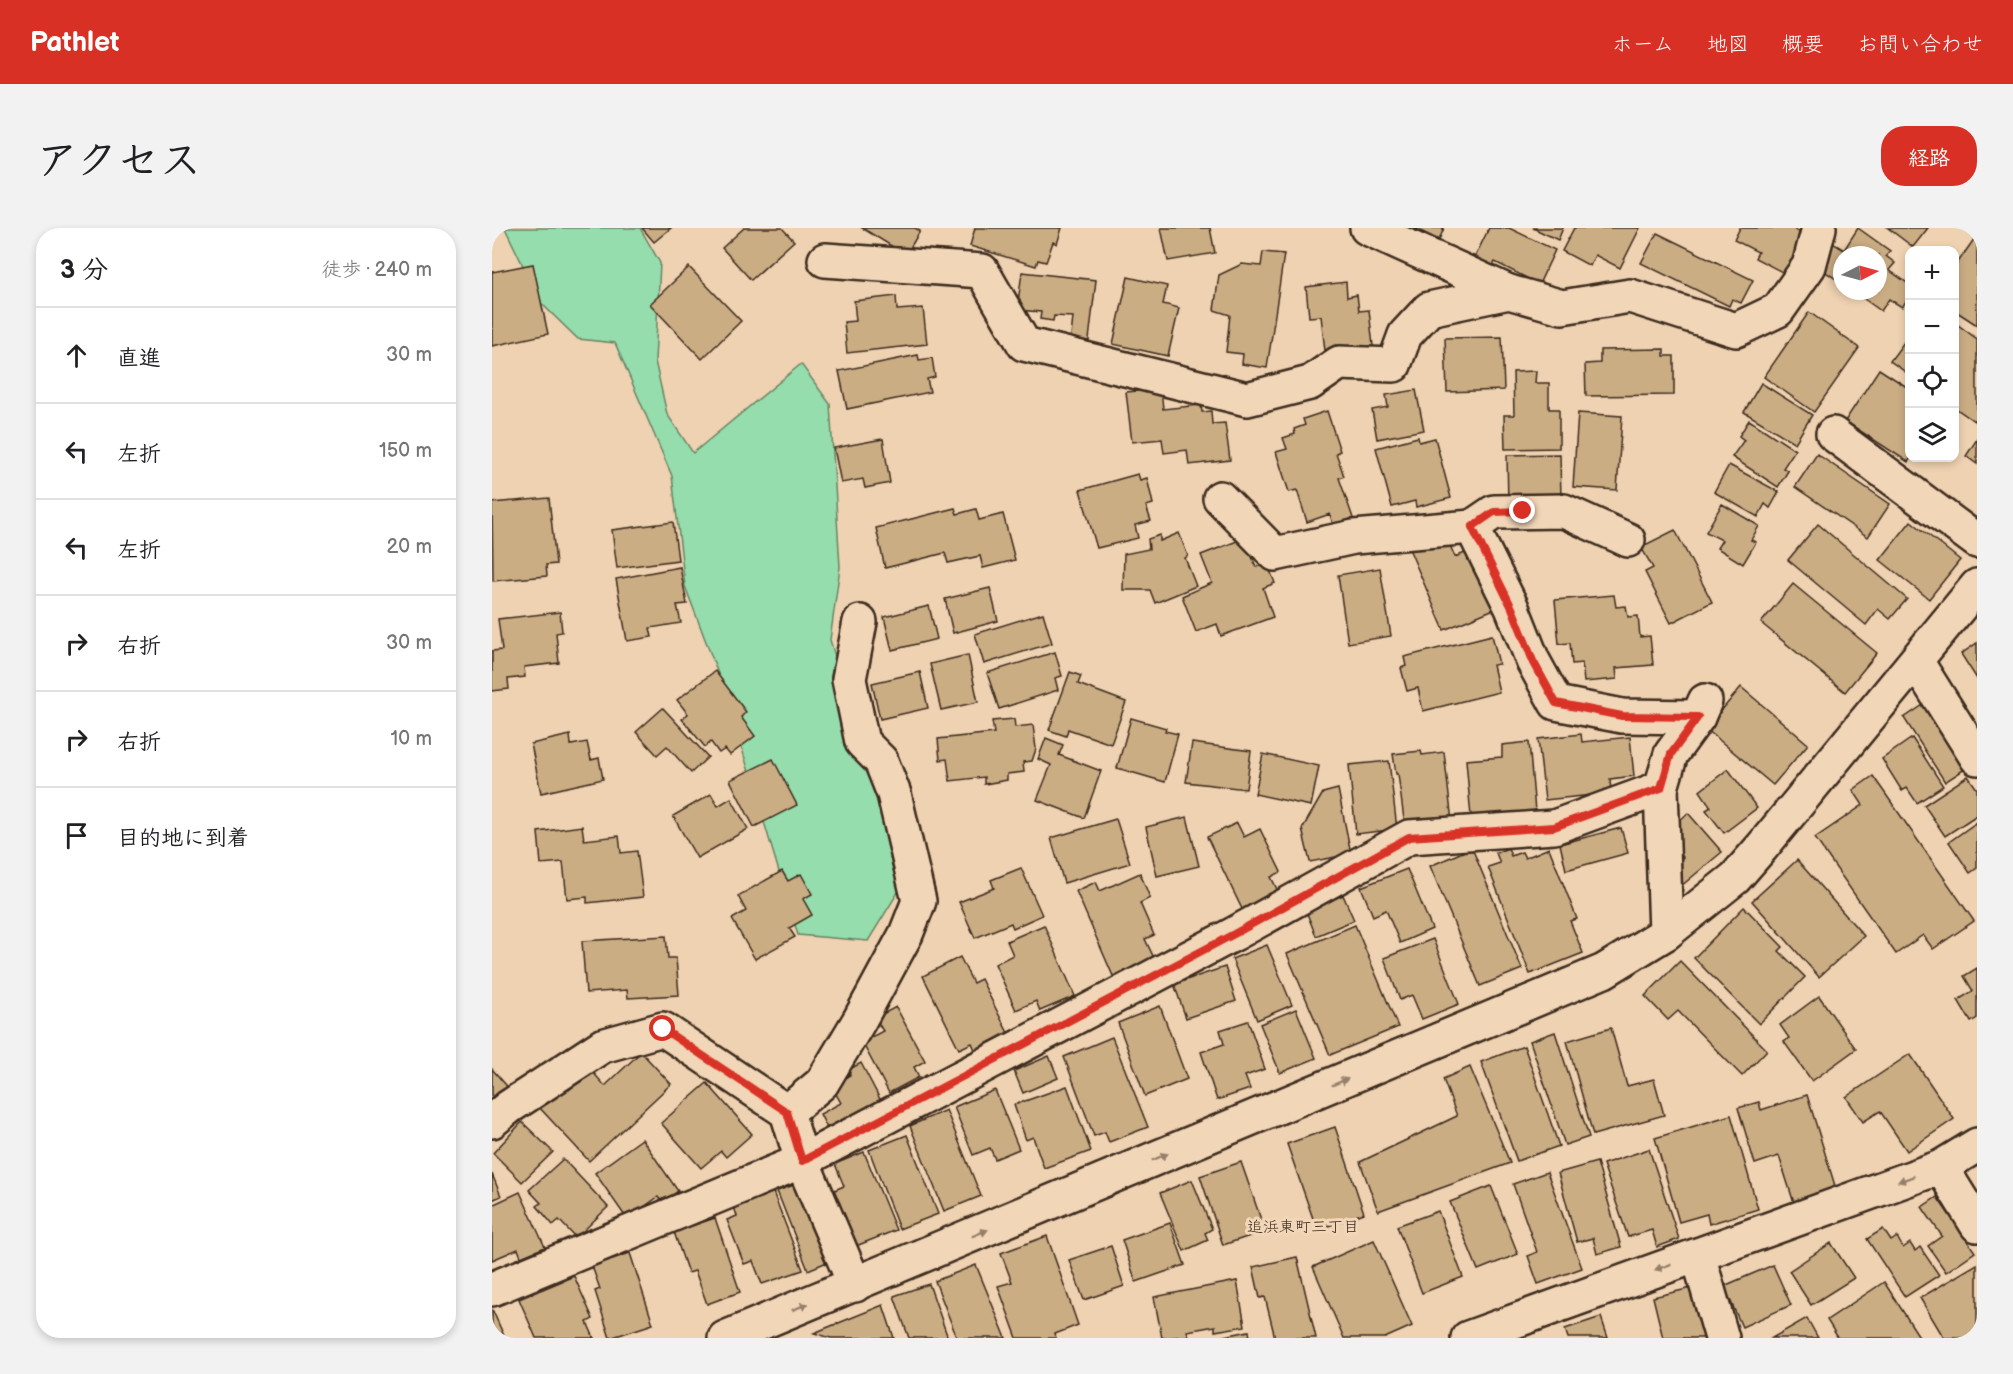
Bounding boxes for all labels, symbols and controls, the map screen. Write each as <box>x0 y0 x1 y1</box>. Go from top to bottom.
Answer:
text: Pathlet <box>30 26 119 59</box>
text: ホーム <box>1612 32 1674 57</box>
text: 地図 <box>1707 32 1749 57</box>
text: 概要 <box>1782 32 1824 57</box>
text: お問い合わせ <box>1857 32 1983 57</box>
button: 経路 <box>1881 126 1977 186</box>
text: アクセス <box>36 136 201 187</box>
north arrow <box>1833 246 1887 300</box>
map controls <box>1905 246 1959 462</box>
button: + <box>1905 246 1959 300</box>
text: 3 分 <box>60 255 108 286</box>
text: 徒歩 · 240 m <box>322 258 432 282</box>
button: − <box>1905 300 1959 354</box>
icon: ahead <box>60 339 93 372</box>
text: 30 m <box>386 343 432 367</box>
text: 直進 <box>117 345 161 372</box>
button: locate <box>1905 354 1959 408</box>
button: layers <box>1905 408 1959 462</box>
icon: left <box>60 435 93 468</box>
text: 150 m <box>379 439 432 463</box>
text: 左折 <box>117 441 161 468</box>
route end <box>1509 497 1535 523</box>
icon: left <box>60 531 93 564</box>
text: 20 m <box>387 535 432 559</box>
text: 左折 <box>117 537 161 564</box>
icon: right <box>60 627 93 660</box>
text: 30 m <box>386 631 432 655</box>
text: 右折 <box>117 633 161 660</box>
icon: right <box>60 723 93 756</box>
text: 10 m <box>391 727 432 751</box>
text: 右折 <box>117 729 161 756</box>
icon: arrive <box>60 819 93 852</box>
text: 目的地に到着 <box>117 825 249 852</box>
route start <box>649 1015 675 1041</box>
one-way arrow <box>1331 1077 1349 1087</box>
one-way arrow <box>1151 1152 1169 1161</box>
one-way arrow <box>1896 1175 1914 1185</box>
district label: 追浜東町三丁目 <box>1247 1218 1359 1237</box>
one-way arrow <box>971 1228 989 1237</box>
one-way arrow <box>1654 1263 1672 1273</box>
one-way arrow <box>791 1302 809 1311</box>

